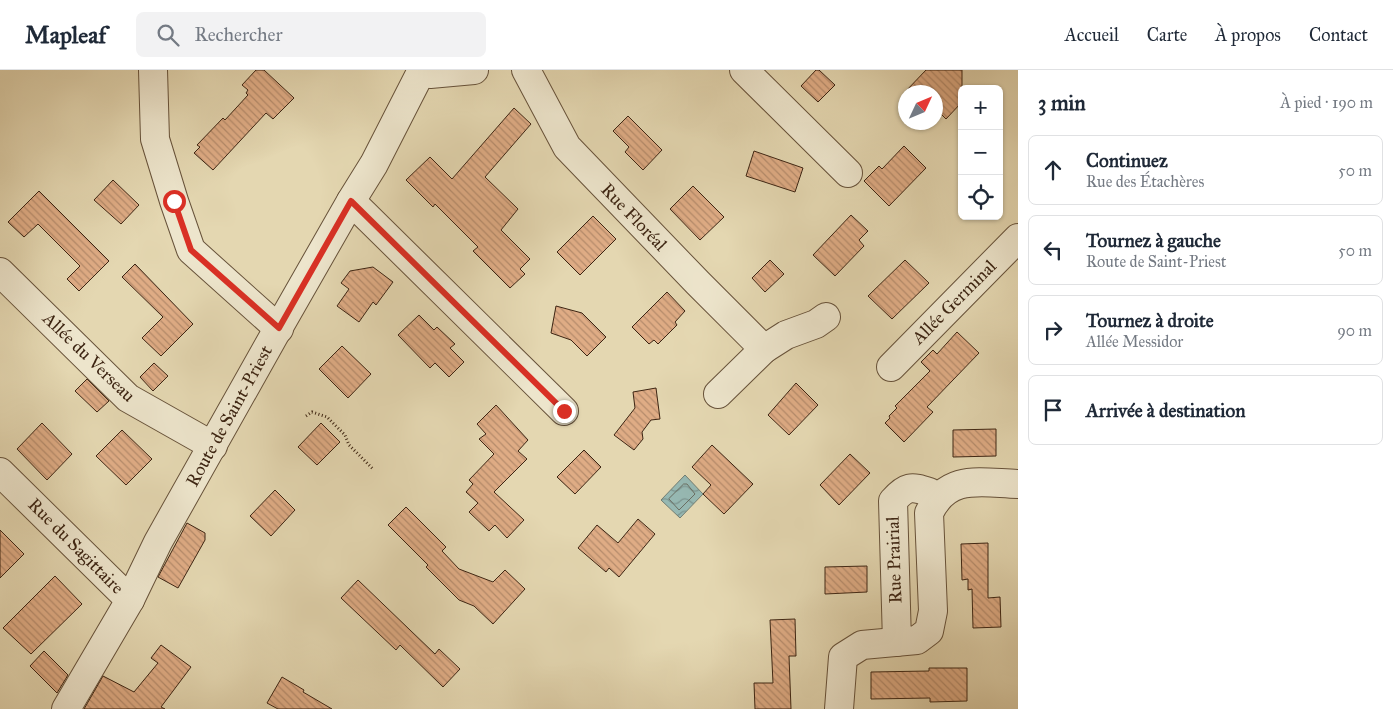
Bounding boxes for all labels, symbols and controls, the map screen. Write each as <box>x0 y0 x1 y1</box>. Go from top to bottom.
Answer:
search box <box>136 12 486 57</box>
text: Mapleaf <box>25 20 106 50</box>
icon: search <box>154 21 182 49</box>
text: Rechercher <box>194 23 283 46</box>
text: Accueil <box>1065 24 1119 46</box>
text: Carte <box>1147 24 1187 46</box>
text: À propos <box>1215 24 1281 46</box>
text: Contact <box>1309 24 1368 46</box>
north arrow <box>898 85 943 130</box>
map controls <box>958 85 1003 220</box>
button: + <box>958 85 1003 130</box>
text: 3 min <box>1038 90 1086 116</box>
text: À pied · 190 m <box>1280 93 1373 112</box>
button: − <box>958 130 1003 175</box>
text: Continuez <box>1086 149 1168 172</box>
icon: ahead <box>1039 156 1067 184</box>
text: 50 m <box>1338 161 1372 180</box>
text: Rue des Étachères <box>1086 172 1204 191</box>
button: locate <box>958 175 1003 220</box>
street label: Rue Floréal <box>596 179 672 256</box>
route start <box>163 190 186 213</box>
text: Tournez à gauche <box>1086 229 1221 252</box>
icon: left <box>1039 236 1067 264</box>
text: 50 m <box>1338 241 1372 260</box>
text: Route de Saint-Priest <box>1086 252 1226 271</box>
street label: Allée Germinal <box>906 255 1001 350</box>
street label: Allée du Verseau <box>38 307 140 407</box>
text: Tournez à droite <box>1086 309 1214 332</box>
icon: right <box>1039 316 1067 344</box>
text: 90 m <box>1337 321 1372 340</box>
text: Allée Messidor <box>1086 332 1183 351</box>
street label: Route de Saint-Priest <box>181 341 277 490</box>
icon: arrive <box>1039 396 1067 424</box>
text: Arrivée à destination <box>1086 399 1245 422</box>
route end <box>553 400 576 423</box>
street label: Rue du Sagittaire <box>23 493 129 599</box>
street label: Rue Prairial <box>881 516 907 604</box>

